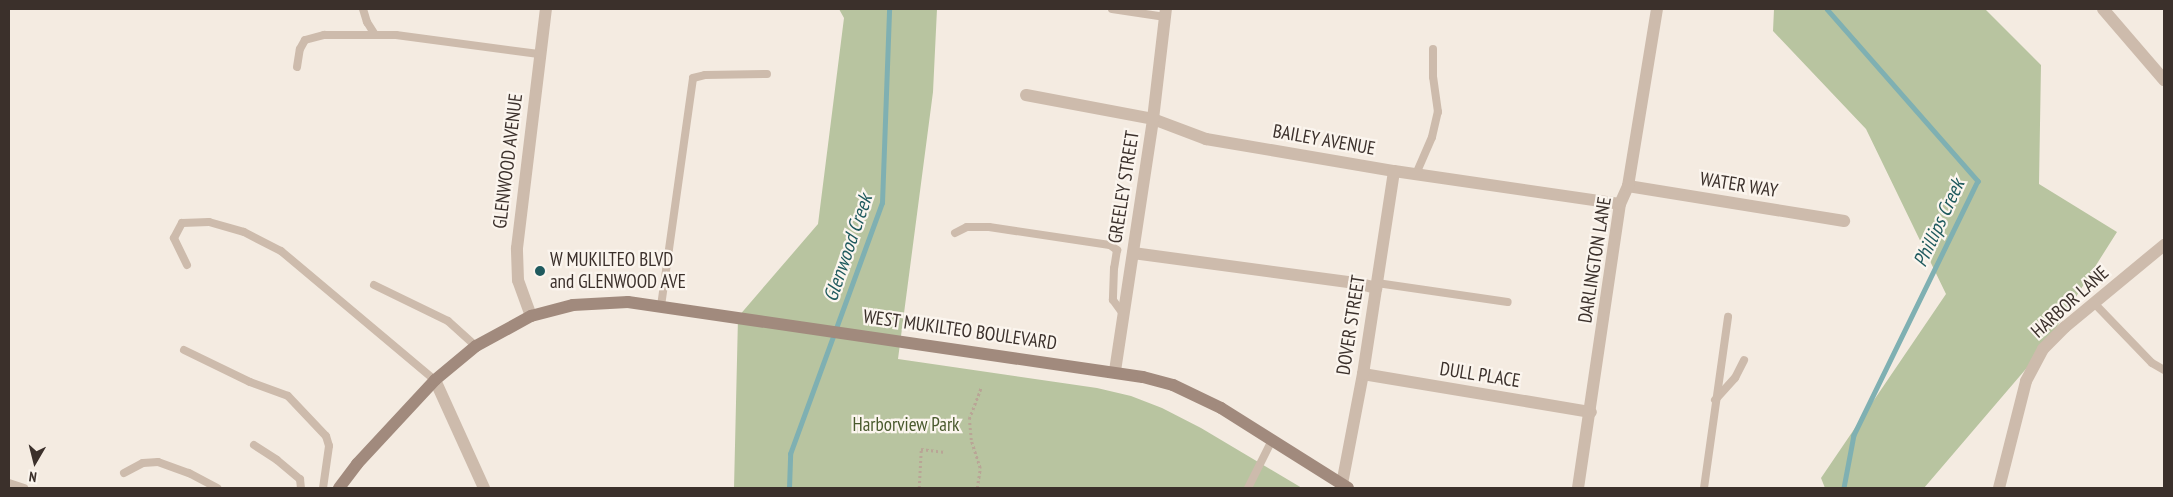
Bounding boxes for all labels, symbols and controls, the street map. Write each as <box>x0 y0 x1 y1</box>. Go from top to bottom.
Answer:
street label: GLENWOOD AVENUE <box>488 92 528 230</box>
street label: BAILEY AVENUE <box>1271 120 1377 160</box>
street label: GREELEY STREET <box>1104 129 1144 245</box>
street label: WATER WAY <box>1698 168 1780 202</box>
water label: Phillips Creek <box>1908 175 1970 271</box>
water label: Glenwood Creek <box>818 191 878 305</box>
street label: DARLINGTON LANE <box>1574 195 1616 325</box>
place label: W MUKILTEO BLVD and GLENWOOD AVE <box>550 249 686 293</box>
street label: HARBOR LANE <box>2027 261 2113 343</box>
marker: W MUKILTEO BLVD and GLENWOOD AVE <box>534 265 546 277</box>
street label: DOVER STREET <box>1332 274 1370 376</box>
street label: WEST MUKILTEO BOULEVARD <box>861 305 1059 355</box>
street label: DULL PLACE <box>1438 357 1522 393</box>
park label: Harborview Park <box>852 414 960 436</box>
north arrow <box>10 437 60 487</box>
text: N <box>28 467 38 486</box>

